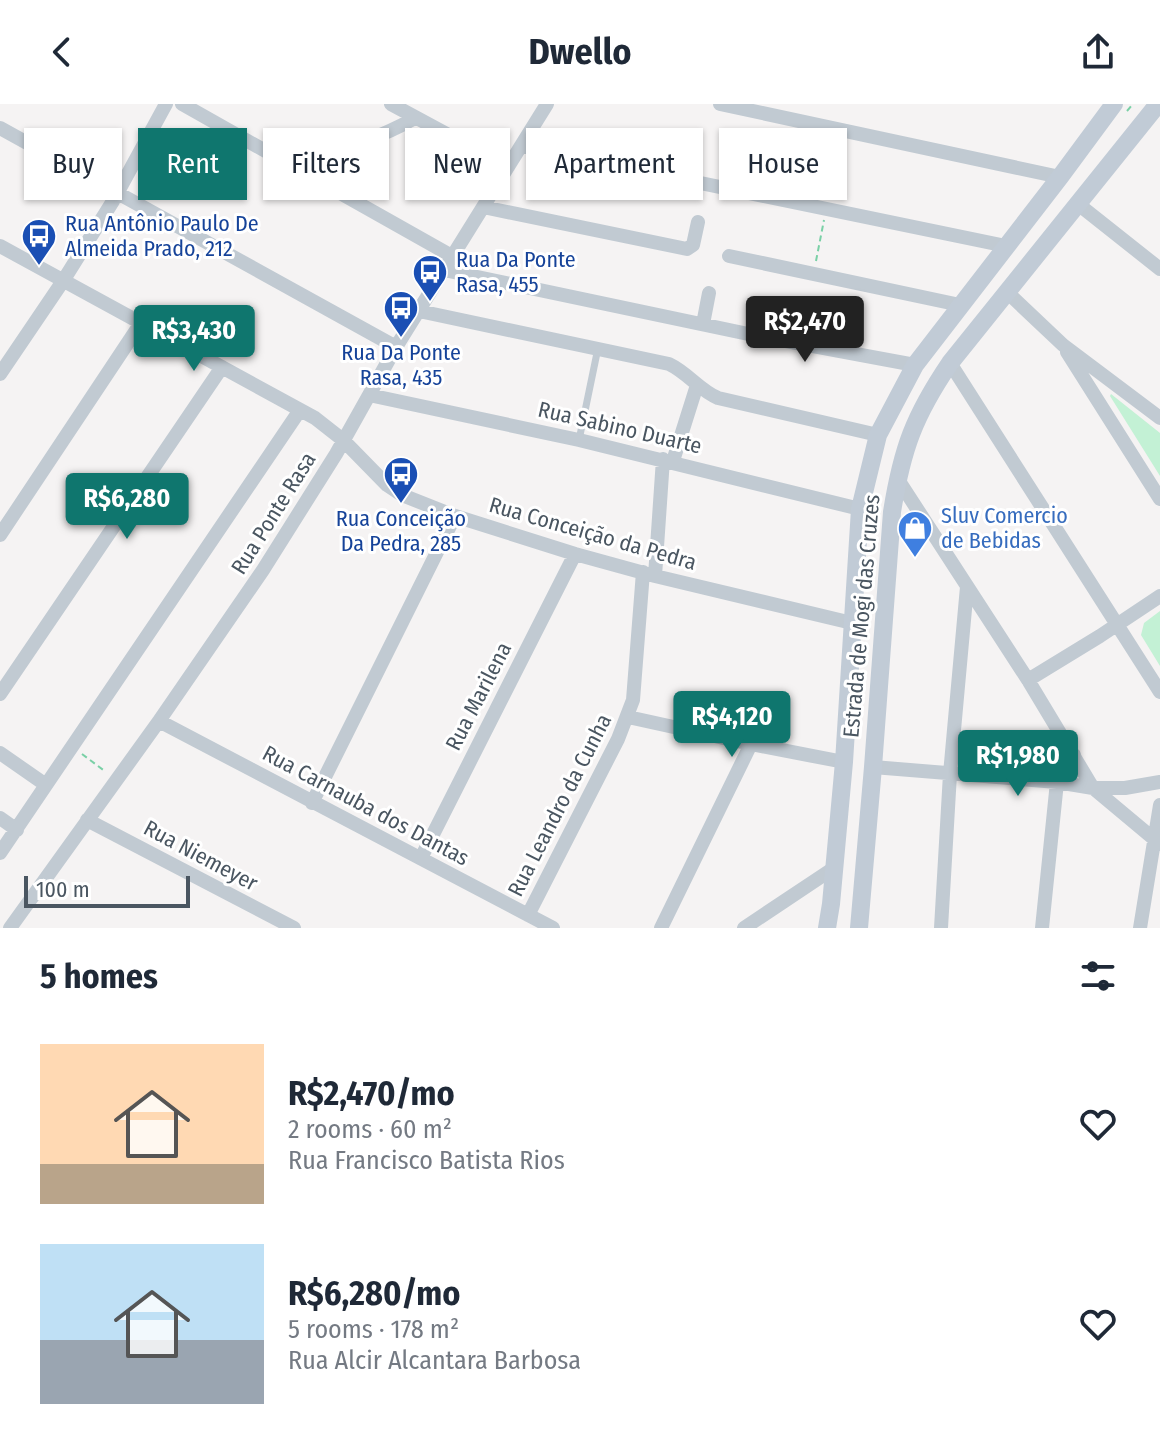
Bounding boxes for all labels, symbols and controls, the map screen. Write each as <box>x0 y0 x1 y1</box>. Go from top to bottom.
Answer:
icon: back <box>40 30 84 74</box>
text: Dwello <box>528 30 632 74</box>
icon: share <box>1076 30 1120 74</box>
chip: Buy <box>24 128 122 200</box>
chip: Rent <box>138 128 247 200</box>
chip: Filters <box>263 128 389 200</box>
chip: New <box>405 128 510 200</box>
chip: Apartment <box>526 128 703 200</box>
chip: House <box>719 128 847 200</box>
place label: Rua Antônio Paulo De Almeida Prado, 212 <box>65 210 259 262</box>
bus stop icon: Rua Antônio Paulo De Almeida Prado, 212 <box>20 217 58 267</box>
place label: Rua Da Ponte Rasa, 455 <box>456 246 576 298</box>
bus stop icon: Rua Da Ponte Rasa, 455 <box>411 253 449 303</box>
bus stop icon: Rua Da Ponte Rasa, 435 <box>382 289 420 339</box>
pin: R$2,470 <box>731 296 879 364</box>
pin: R$3,430 <box>120 305 268 373</box>
text: R$2,470 <box>764 306 846 337</box>
text: R$3,430 <box>152 315 236 346</box>
place label: Rua Da Ponte Rasa, 435 <box>341 339 461 391</box>
street label: Rua Sabino Duarte <box>535 396 704 459</box>
street label: Rua Ponte Rasa <box>225 447 322 579</box>
bus stop icon: Rua Conceição Da Pedra, 285 <box>382 455 420 505</box>
pin: R$6,280 <box>53 473 201 541</box>
text: R$6,280 <box>84 483 170 514</box>
street label: Rua Conceição da Pedra <box>486 491 700 576</box>
street label: Estrada de Mogi das Cruzes <box>837 493 886 739</box>
place label: Sluv Comercio de Bebidas <box>941 502 1068 554</box>
place label: Rua Conceição Da Pedra, 285 <box>336 505 466 557</box>
shop icon: Sluv Comercio de Bebidas <box>896 509 934 559</box>
street label: Rua Marilena <box>440 638 517 755</box>
pin: R$4,120 <box>658 691 806 759</box>
text: R$4,120 <box>691 701 773 732</box>
street label: Rua Leandro da Cunha <box>502 709 617 901</box>
pin: R$1,980 <box>944 730 1092 798</box>
street label: Rua Carnauba dos Dantas <box>258 740 474 871</box>
text: R$1,980 <box>976 740 1060 771</box>
street label: Rua Niemeyer <box>139 814 263 897</box>
scale bar <box>24 872 190 908</box>
text: 100 m <box>36 876 90 903</box>
icon: filters <box>1076 954 1120 998</box>
text: 5 homes <box>40 956 158 997</box>
text: R$2,470/mo <box>288 1073 455 1114</box>
icon: home <box>104 1076 200 1172</box>
icon: heart <box>1076 1102 1120 1146</box>
text: 2 rooms · 60 m² <box>288 1114 452 1145</box>
text: Rua Francisco Batista Rios <box>288 1145 565 1176</box>
text: R$6,280/mo <box>288 1273 460 1314</box>
icon: home <box>104 1276 200 1372</box>
icon: heart <box>1076 1302 1120 1346</box>
text: 5 rooms · 178 m² <box>288 1314 459 1345</box>
text: Rua Alcir Alcantara Barbosa <box>288 1345 581 1376</box>

